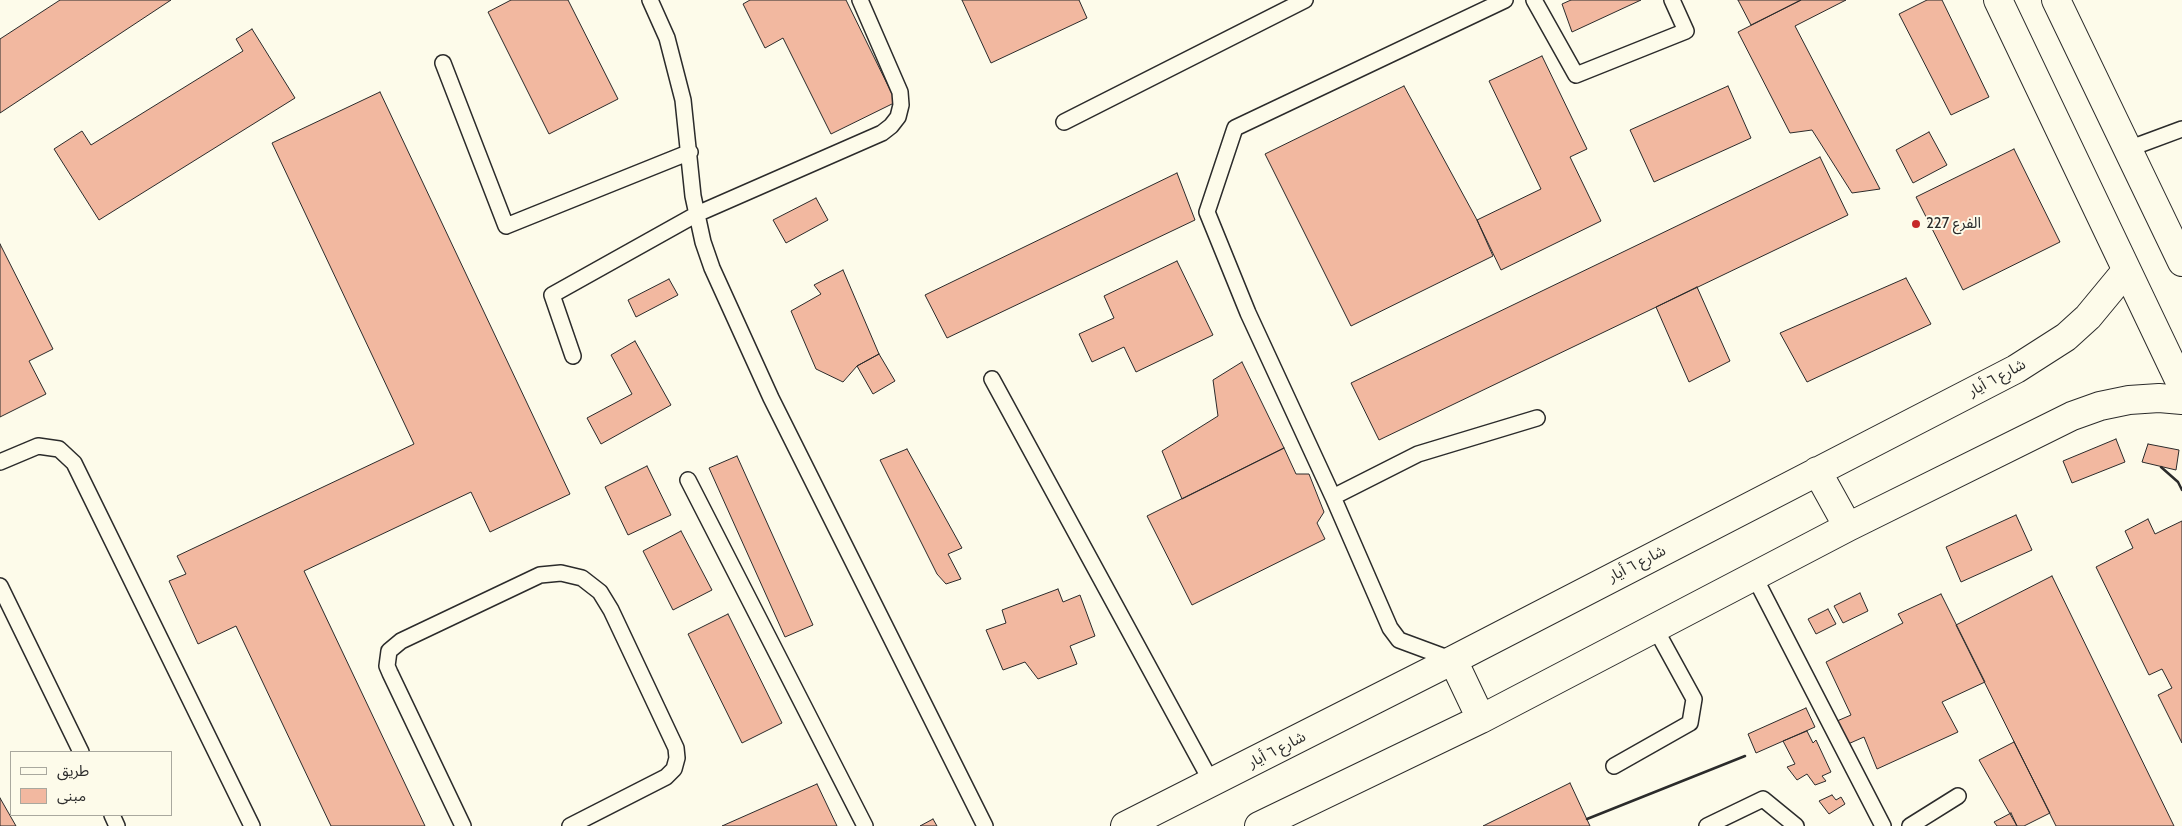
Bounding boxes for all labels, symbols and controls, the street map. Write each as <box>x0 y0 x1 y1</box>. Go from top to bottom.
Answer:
place label: الفرع 227 <box>1926 215 1981 233</box>
marker: الفرع 227 <box>1910 218 1922 230</box>
street label: شارع ٦ أيار <box>1965 355 2029 401</box>
street label: شارع ٦ أيار <box>1605 542 1669 586</box>
street label: شارع ٦ أيار <box>1245 728 1309 772</box>
legend <box>10 751 172 816</box>
text: طريق <box>57 762 89 780</box>
text: مبنى <box>57 787 86 805</box>

